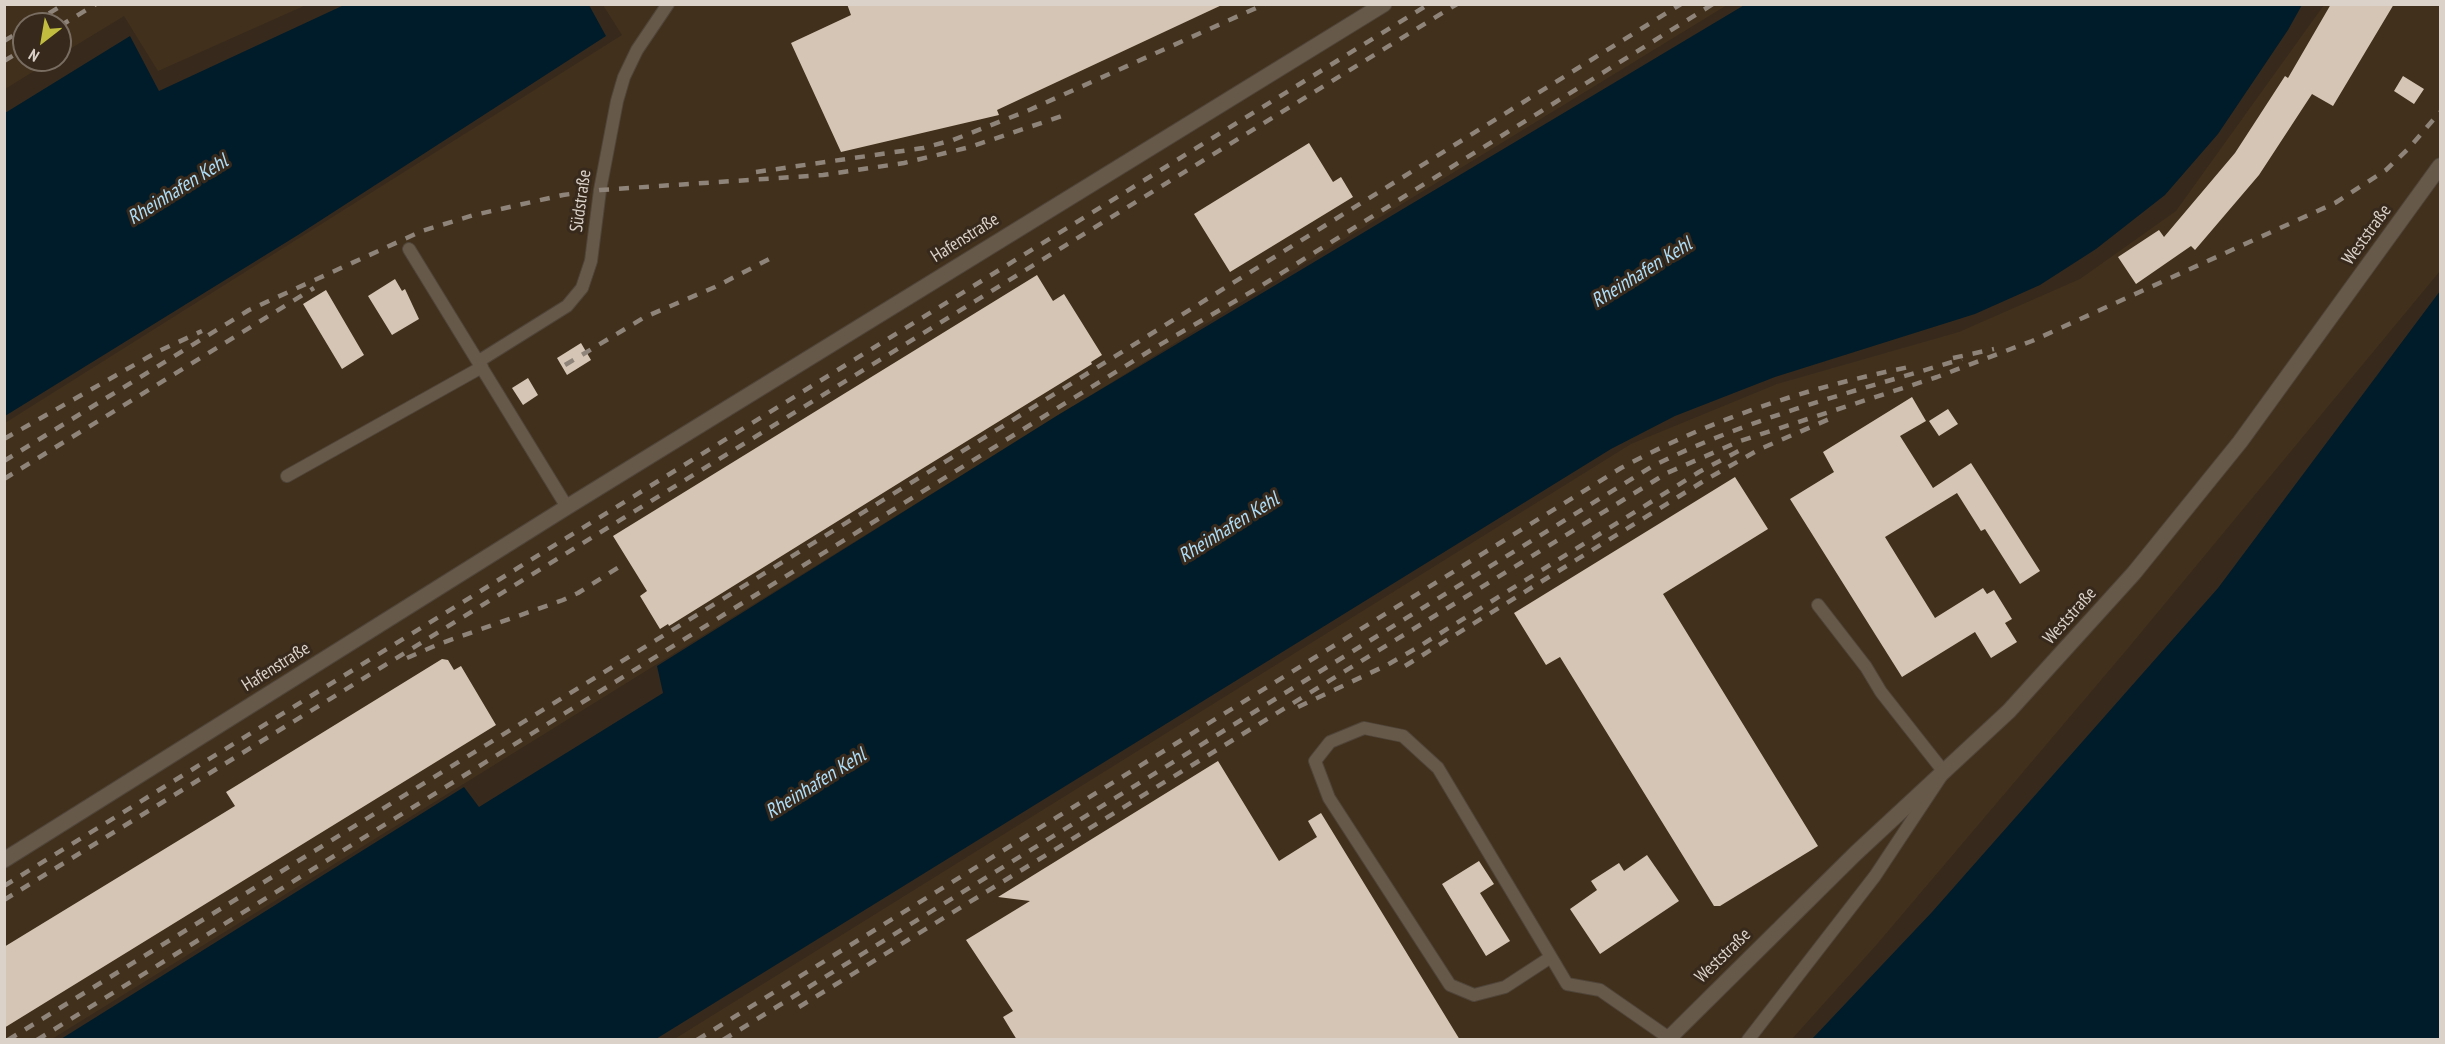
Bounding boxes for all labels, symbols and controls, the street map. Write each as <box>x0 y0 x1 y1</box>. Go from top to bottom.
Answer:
north arrow <box>12 12 72 72</box>
text: N <box>25 45 43 67</box>
water label: Rheinhafen Kehl <box>123 150 233 230</box>
street label: Südstraße <box>566 168 596 234</box>
street label: Weststraße <box>2338 201 2396 269</box>
street label: Hafenstraße <box>927 209 1003 267</box>
water label: Rheinhafen Kehl <box>1587 233 1697 313</box>
water label: Rheinhafen Kehl <box>1174 488 1284 568</box>
street label: Weststraße <box>2039 583 2101 649</box>
street label: Hafenstraße <box>238 638 314 696</box>
water label: Rheinhafen Kehl <box>761 744 871 824</box>
street label: Weststraße <box>1691 924 1755 988</box>

